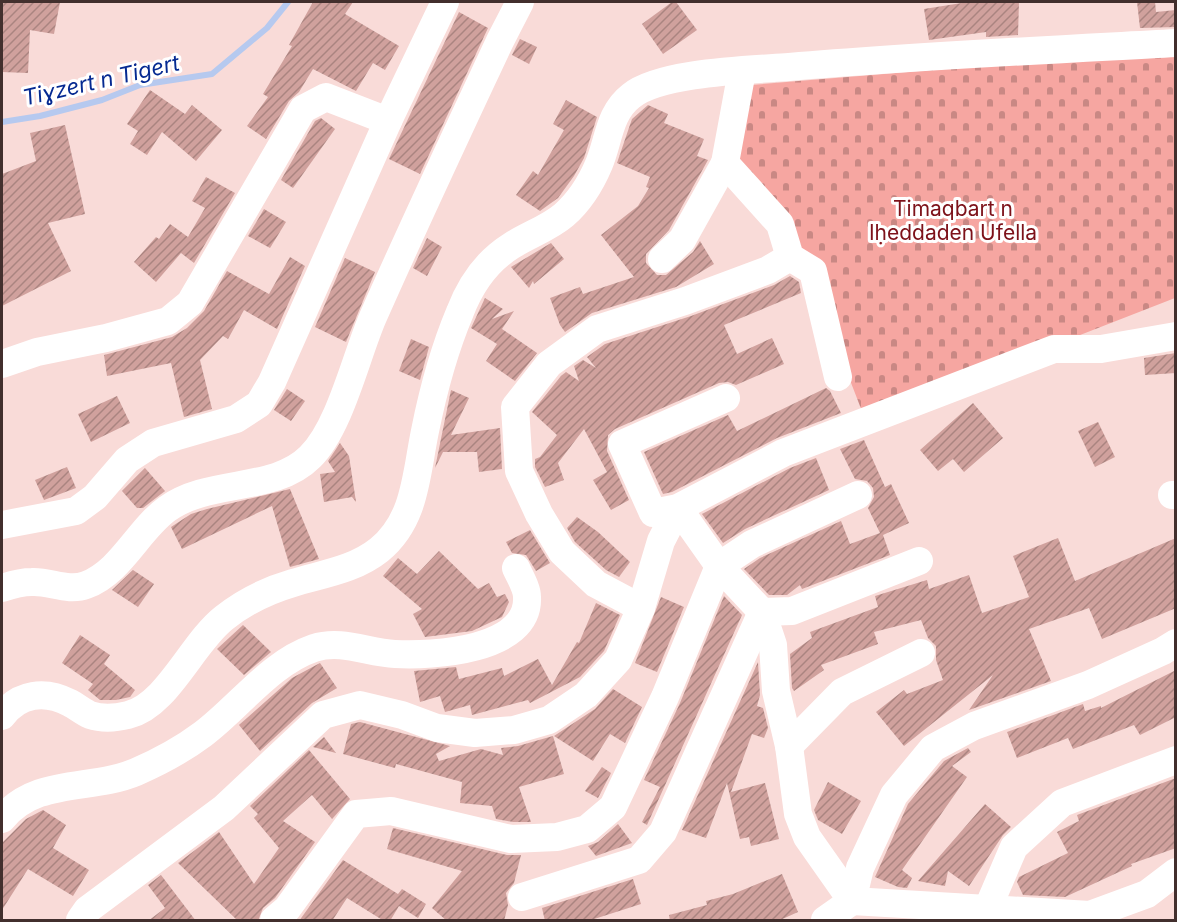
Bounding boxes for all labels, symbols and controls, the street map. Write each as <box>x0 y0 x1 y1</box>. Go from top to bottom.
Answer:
water label: Tiɣzert n Tigert <box>20 49 183 111</box>
park label: Timaqbart n Iḥeddaden Ufella <box>869 196 1037 245</box>

